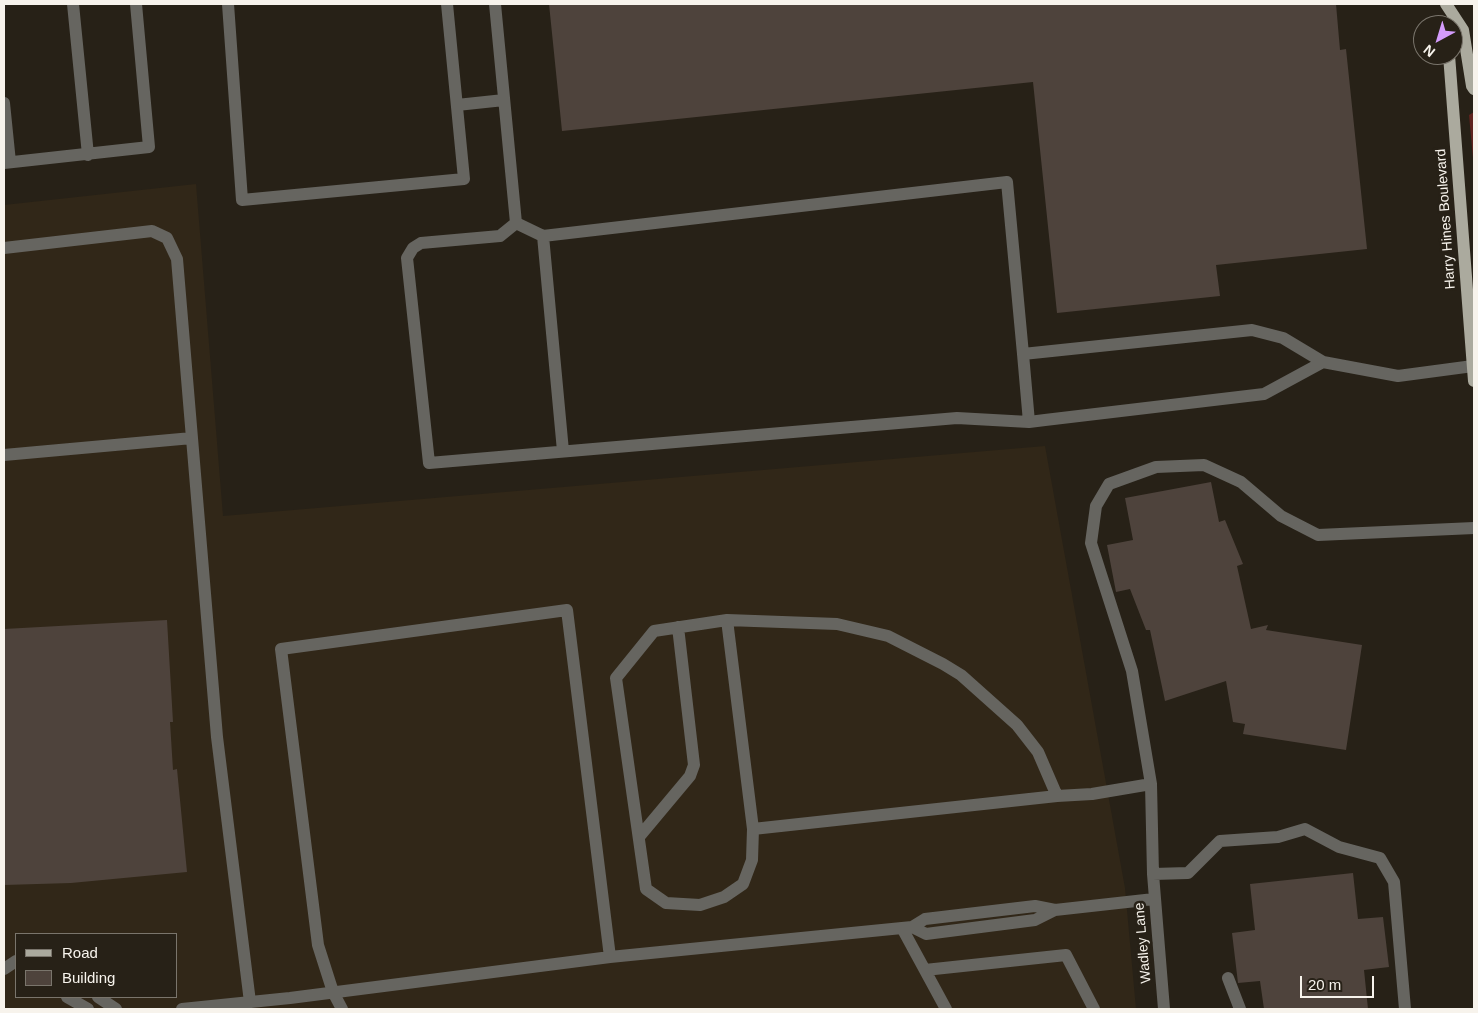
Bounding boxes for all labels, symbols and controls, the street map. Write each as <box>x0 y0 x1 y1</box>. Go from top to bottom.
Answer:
north arrow <box>1413 15 1463 65</box>
text: N <box>1420 41 1438 60</box>
street label: Harry Hines Boulevard <box>1433 148 1459 290</box>
street label: Wadley Lane <box>1131 902 1155 984</box>
legend <box>15 933 178 998</box>
text: Road <box>62 944 98 961</box>
scale bar <box>1303 966 1377 998</box>
text: Building <box>62 969 115 986</box>
text: 20 m <box>1308 976 1341 993</box>

